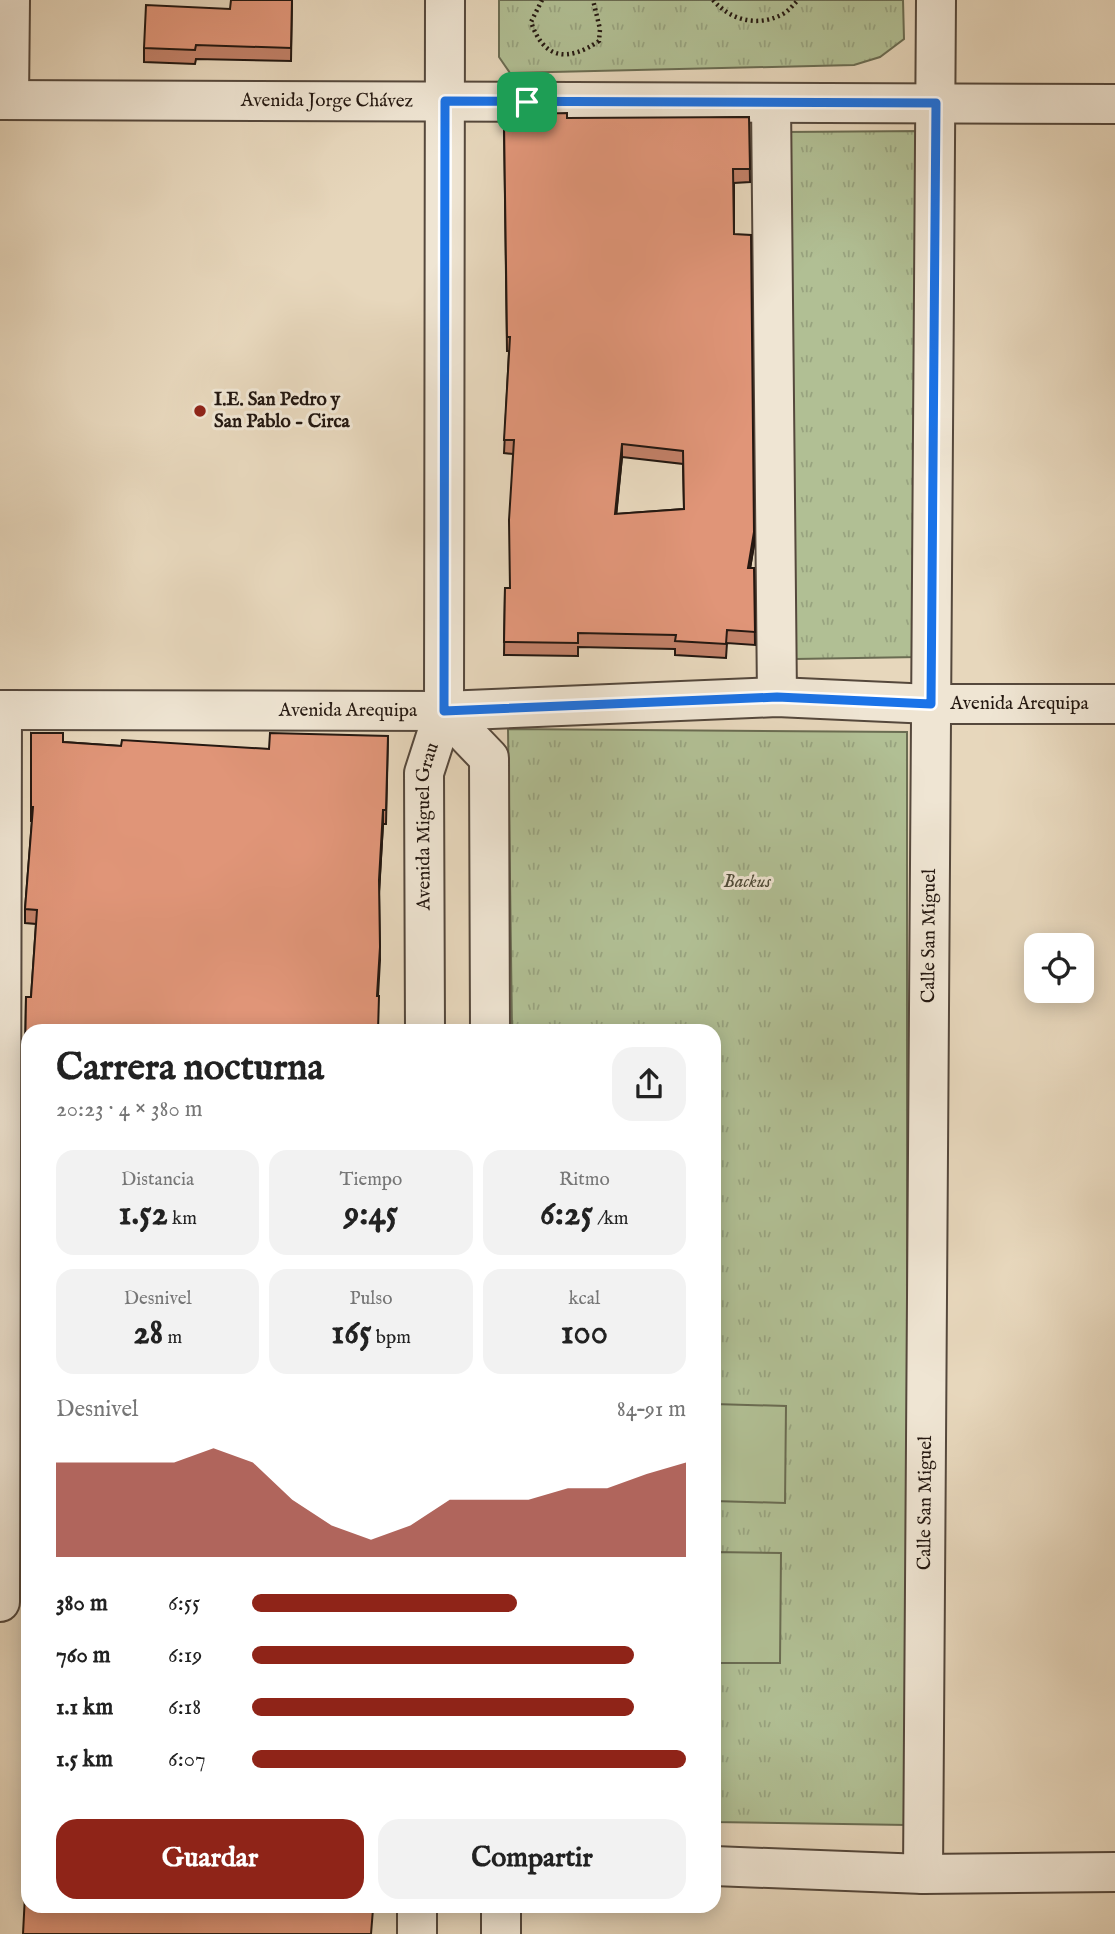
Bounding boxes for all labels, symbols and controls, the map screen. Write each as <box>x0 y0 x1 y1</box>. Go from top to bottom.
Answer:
pin <box>497 72 557 132</box>
icon: arrive <box>508 83 546 121</box>
street label: Avenida Jorge Chávez <box>240 89 413 113</box>
place label: I.E. San Pedro y San Pablo - Circa <box>214 388 351 434</box>
marker: I.E. San Pedro y San Pablo - Circa <box>192 403 208 419</box>
street label: Avenida Arequipa <box>949 692 1090 716</box>
street label: Avenida Arequipa <box>278 699 418 723</box>
street label: Avenida Miguel Grau <box>412 739 445 911</box>
street label: Calle San Miguel <box>917 868 942 1003</box>
park label: Backus <box>723 870 771 894</box>
map controls <box>1024 933 1094 1003</box>
button: locate <box>1024 933 1094 1003</box>
text: Carrera nocturna <box>56 1045 324 1093</box>
button: share <box>612 1047 686 1121</box>
text: 20:23 · 4 × 380 m <box>56 1095 203 1124</box>
text: Distancia <box>121 1168 194 1192</box>
text: Tiempo <box>340 1168 402 1192</box>
text: Ritmo <box>559 1168 610 1192</box>
text: 1.52 <box>118 1192 168 1237</box>
text: 9:45 <box>344 1192 398 1237</box>
text: 6:25 <box>540 1192 593 1237</box>
text: km <box>168 1207 197 1231</box>
text: /km <box>593 1207 629 1231</box>
text: Desnivel <box>124 1287 192 1311</box>
text: Pulso <box>350 1287 392 1311</box>
text: kcal <box>568 1287 600 1311</box>
text: 28 <box>133 1311 163 1356</box>
text: 165 <box>331 1311 372 1356</box>
text: 100 <box>561 1311 608 1356</box>
text: m <box>163 1326 182 1350</box>
text: bpm <box>372 1326 411 1350</box>
text: Desnivel <box>56 1395 138 1424</box>
text: 84–91 m <box>617 1395 686 1424</box>
street label: Calle San Miguel <box>913 1435 938 1570</box>
text: 380 m <box>56 1589 108 1618</box>
text: 6:55 <box>168 1589 200 1618</box>
text: 760 m <box>56 1641 111 1670</box>
text: 6:19 <box>168 1641 202 1670</box>
text: 1.1 km <box>56 1693 113 1722</box>
text: 6:18 <box>168 1693 201 1722</box>
text: 1.5 km <box>56 1745 113 1774</box>
text: 6:07 <box>168 1745 206 1774</box>
button: Guardar <box>56 1819 364 1899</box>
button: Compartir <box>378 1819 686 1899</box>

